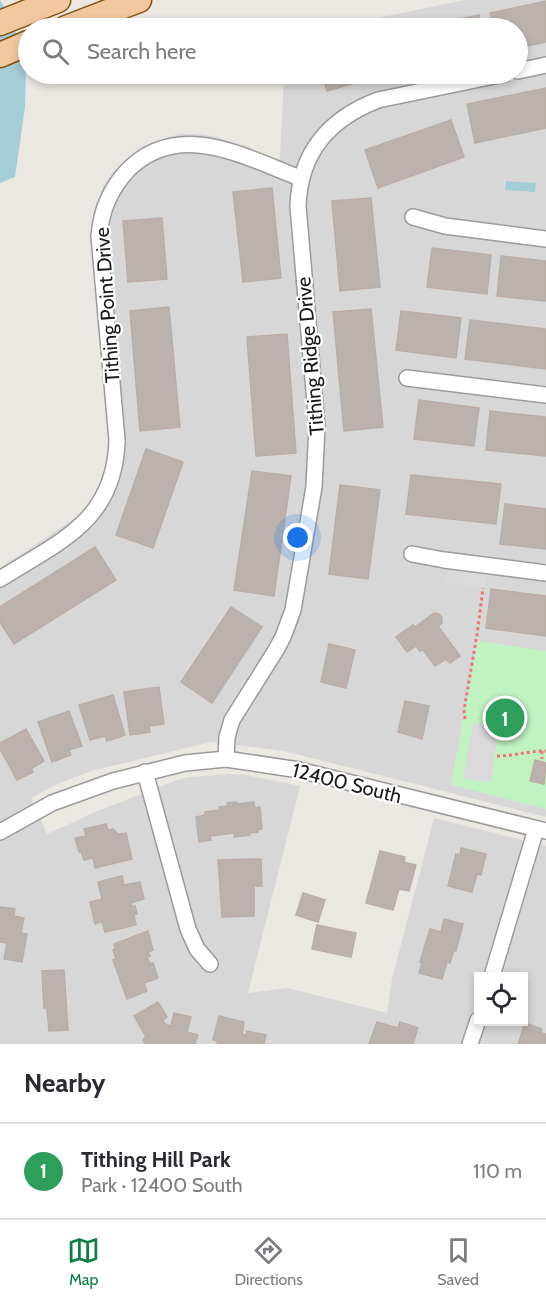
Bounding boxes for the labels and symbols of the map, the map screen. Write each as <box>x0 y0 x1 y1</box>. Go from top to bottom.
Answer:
street label: Tithing Point Drive <box>90 226 124 384</box>
street label: Tithing Ridge Drive <box>291 276 329 436</box>
your location <box>283 523 312 552</box>
pin: 1 <box>486 696 524 740</box>
street label: 12400 South <box>290 758 404 808</box>

